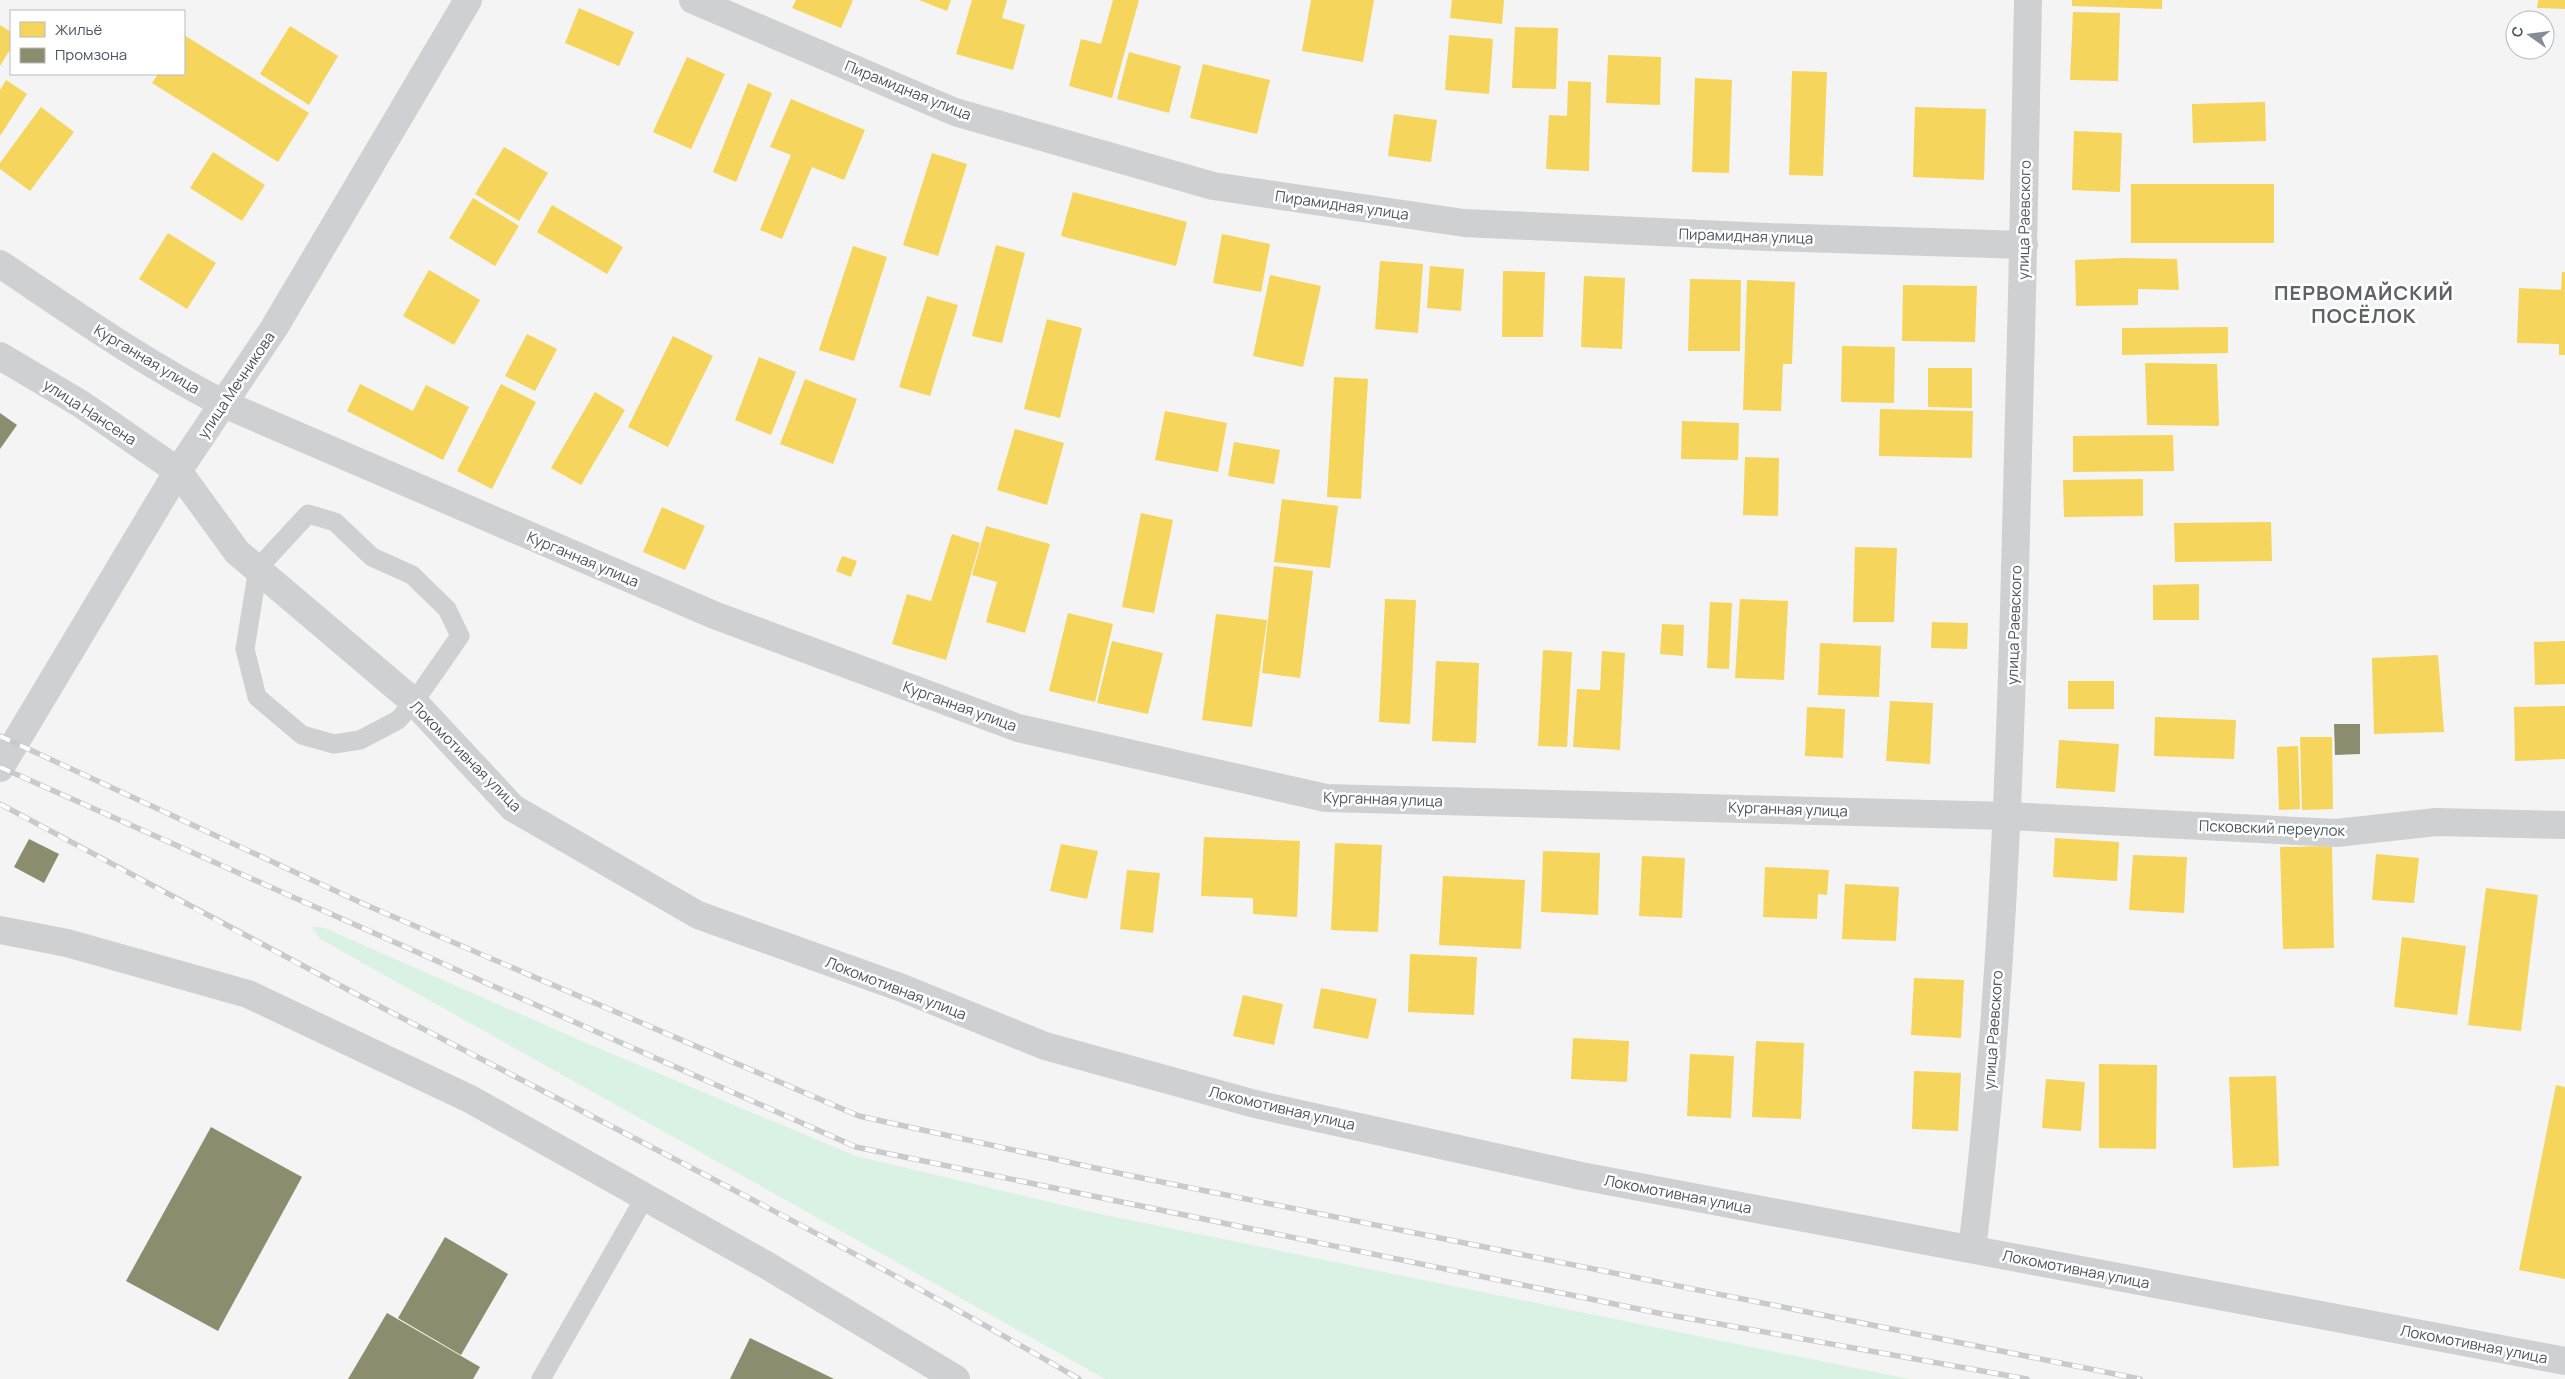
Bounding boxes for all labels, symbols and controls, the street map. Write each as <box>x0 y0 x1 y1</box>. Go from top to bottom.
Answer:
legend <box>10 10 185 75</box>
north arrow <box>2505 10 2555 60</box>
text: Жильё <box>55 19 103 40</box>
text: С <box>2506 24 2527 39</box>
text: Промзона <box>55 44 127 65</box>
street label: Пирамидная улица <box>842 55 974 125</box>
street label: улица Раевского <box>2012 160 2036 280</box>
street label: Пирамидная улица <box>1274 185 1410 225</box>
street label: Пирамидная улица <box>1678 223 1814 249</box>
district label: ПЕРВОМАЙСКИЙ ПОСЁЛОК <box>2274 279 2454 329</box>
street label: Курганная улица <box>90 319 204 399</box>
street label: улица Мечникова <box>192 327 280 443</box>
street label: улица Нансена <box>39 374 141 450</box>
street label: Курганная улица <box>524 526 642 592</box>
street label: улица Раевского <box>2001 565 2027 685</box>
street label: Курганная улица <box>900 676 1020 736</box>
street label: Локомотивная улица <box>406 696 526 816</box>
street label: Курганная улица <box>1323 786 1443 812</box>
street label: Курганная улица <box>1728 796 1848 822</box>
street label: Псковский переулок <box>2199 815 2346 841</box>
street label: Локомотивная улица <box>822 951 970 1025</box>
street label: улица Раевского <box>1978 969 2008 1090</box>
street label: Локомотивная улица <box>1207 1081 1357 1135</box>
street label: Локомотивная улица <box>1603 1169 1753 1219</box>
street label: Локомотивная улица <box>2001 1244 2151 1294</box>
street label: Локомотивная улица <box>2399 1319 2549 1369</box>

